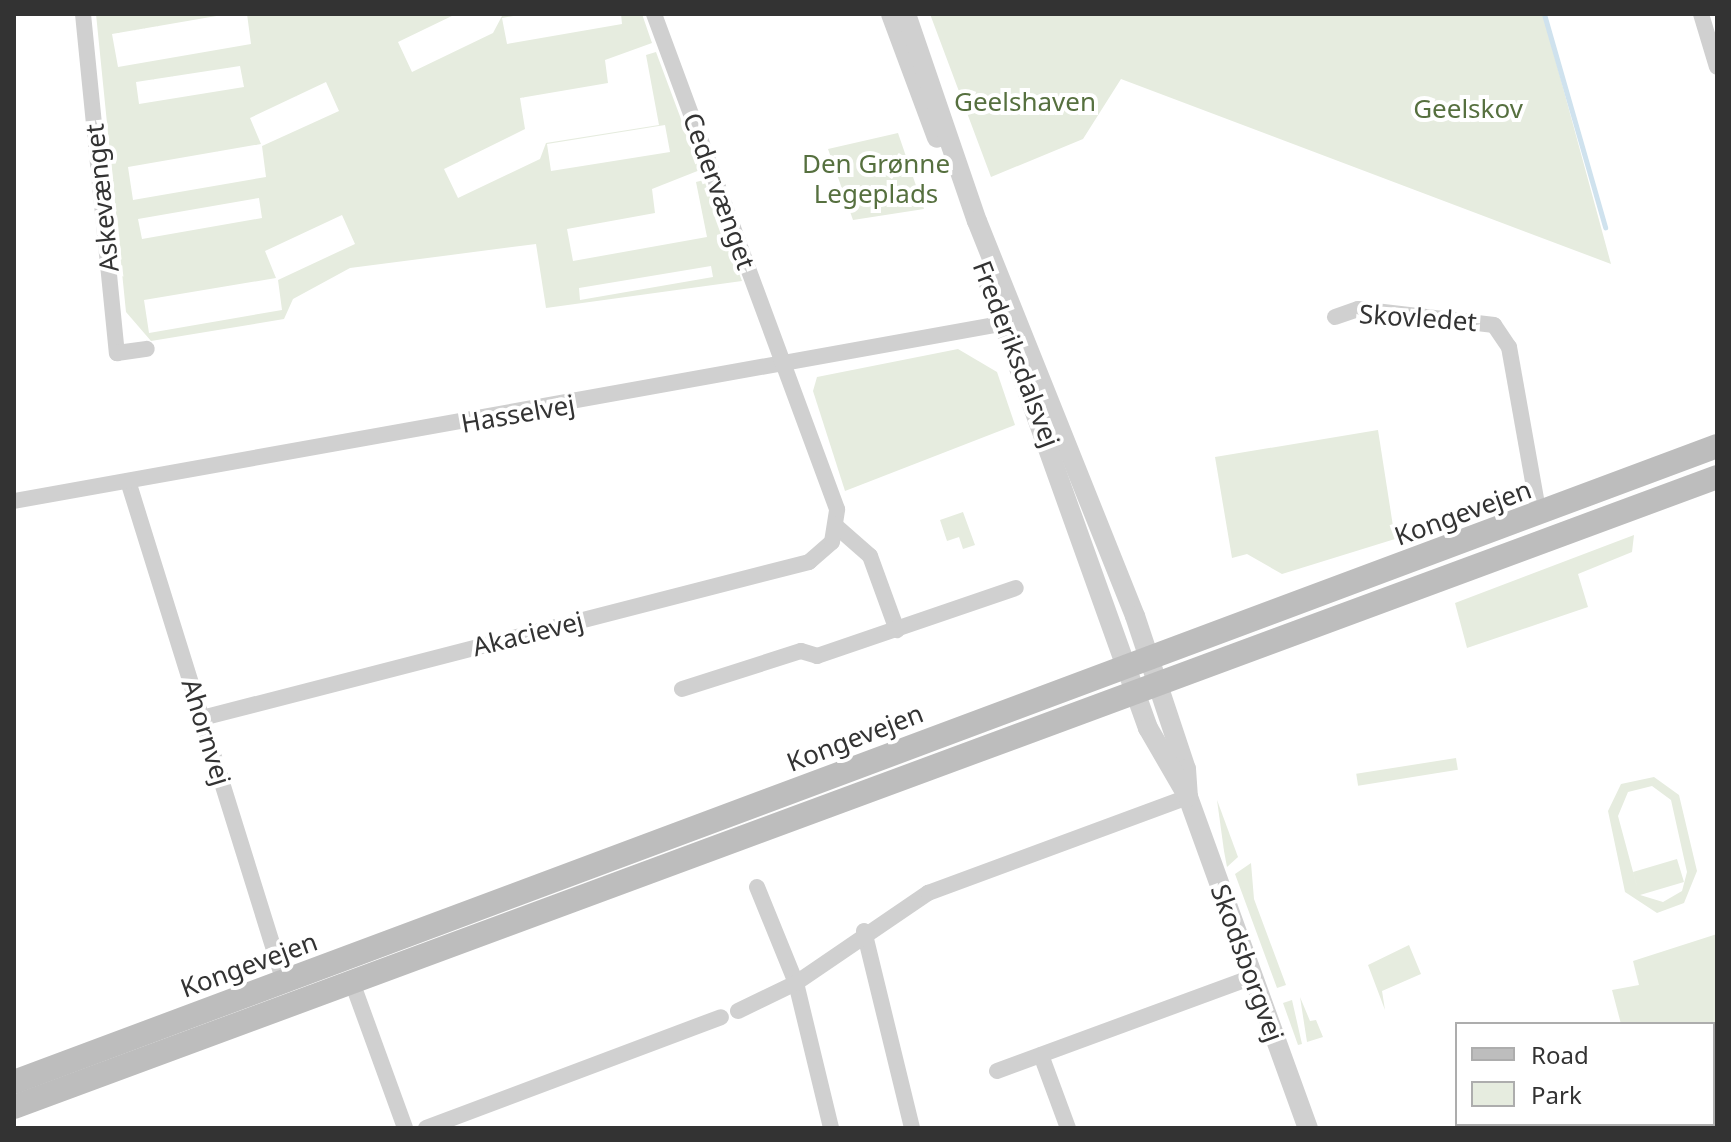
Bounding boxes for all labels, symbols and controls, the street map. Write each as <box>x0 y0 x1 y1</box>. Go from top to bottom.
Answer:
park label: Geelshaven <box>954 86 1096 118</box>
park label: Geelskov <box>1413 93 1523 125</box>
street label: Cedervænget <box>676 108 762 274</box>
street label: Askevænget <box>79 122 125 274</box>
park label: Den Grønne Legeplads <box>802 148 950 210</box>
street label: Frederiksdalsvej <box>966 256 1066 452</box>
street label: Skovledet <box>1358 298 1478 338</box>
street label: Hasselvej <box>459 389 577 439</box>
street label: Kongevejen <box>1390 474 1536 552</box>
street label: Akacievej <box>469 605 587 663</box>
street label: Ahornvej <box>175 675 237 789</box>
street label: Kongevejen <box>783 698 927 778</box>
street label: Skodsborgvej <box>1204 880 1290 1046</box>
street label: Kongevejen <box>176 926 322 1004</box>
legend <box>1455 1022 1715 1126</box>
text: Road <box>1531 1038 1589 1071</box>
text: Park <box>1531 1078 1582 1111</box>

